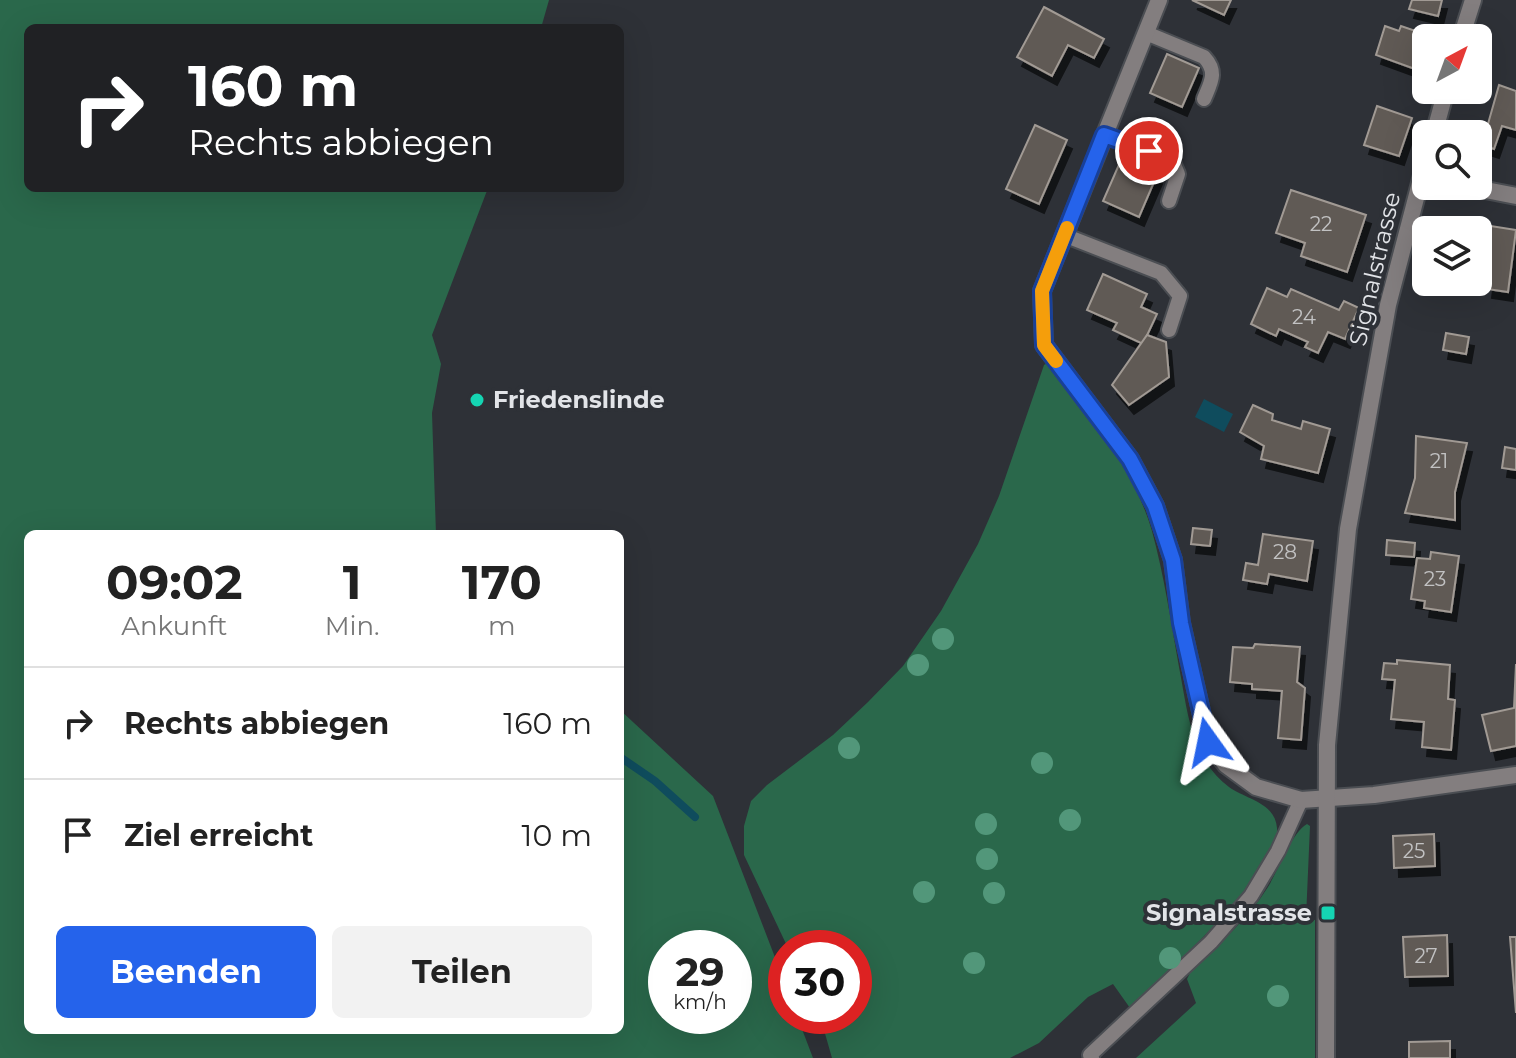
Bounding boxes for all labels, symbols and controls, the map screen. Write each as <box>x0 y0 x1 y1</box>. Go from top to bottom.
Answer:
north arrow <box>1412 24 1492 104</box>
map controls <box>1412 24 1492 296</box>
text: 160 m <box>188 52 358 120</box>
icon: right <box>56 56 160 160</box>
pin <box>1115 117 1183 185</box>
text: Rechts abbiegen <box>188 120 494 164</box>
button: search <box>1412 120 1492 200</box>
icon: arrive <box>1127 129 1171 173</box>
street label: Signalstrasse <box>1343 189 1406 348</box>
house number: 22 <box>1310 212 1332 236</box>
button: layers <box>1412 216 1492 296</box>
house number: 24 <box>1292 305 1316 329</box>
place label: Friedenslinde <box>493 385 665 414</box>
marker: Friedenslinde <box>468 391 486 409</box>
house number: 21 <box>1430 449 1448 473</box>
house number: 28 <box>1273 540 1297 564</box>
text: 09:02 <box>106 553 243 611</box>
text: 1 <box>343 553 362 611</box>
text: 170 <box>462 553 542 611</box>
house number: 23 <box>1424 567 1446 591</box>
text: Ankunft <box>121 610 227 642</box>
text: Min. <box>325 610 380 642</box>
text: m <box>488 610 516 642</box>
position arrow <box>1166 700 1250 784</box>
icon: right <box>56 701 100 745</box>
text: Rechts abbiegen <box>124 705 389 742</box>
text: 160 m <box>503 705 592 742</box>
icon: arrive <box>56 813 100 857</box>
text: Ziel erreicht <box>124 817 313 854</box>
text: 10 m <box>522 817 592 854</box>
house number: 25 <box>1403 839 1425 863</box>
place label: Signalstrasse <box>1146 898 1312 927</box>
marker: Signalstrasse <box>1319 904 1337 922</box>
button: Beenden <box>56 926 316 1018</box>
button: Teilen <box>332 926 592 1018</box>
speed limit sign: 30 <box>768 930 872 1034</box>
house number: 27 <box>1414 944 1438 968</box>
text: 29 <box>675 947 725 996</box>
text: km/h <box>673 990 727 1014</box>

